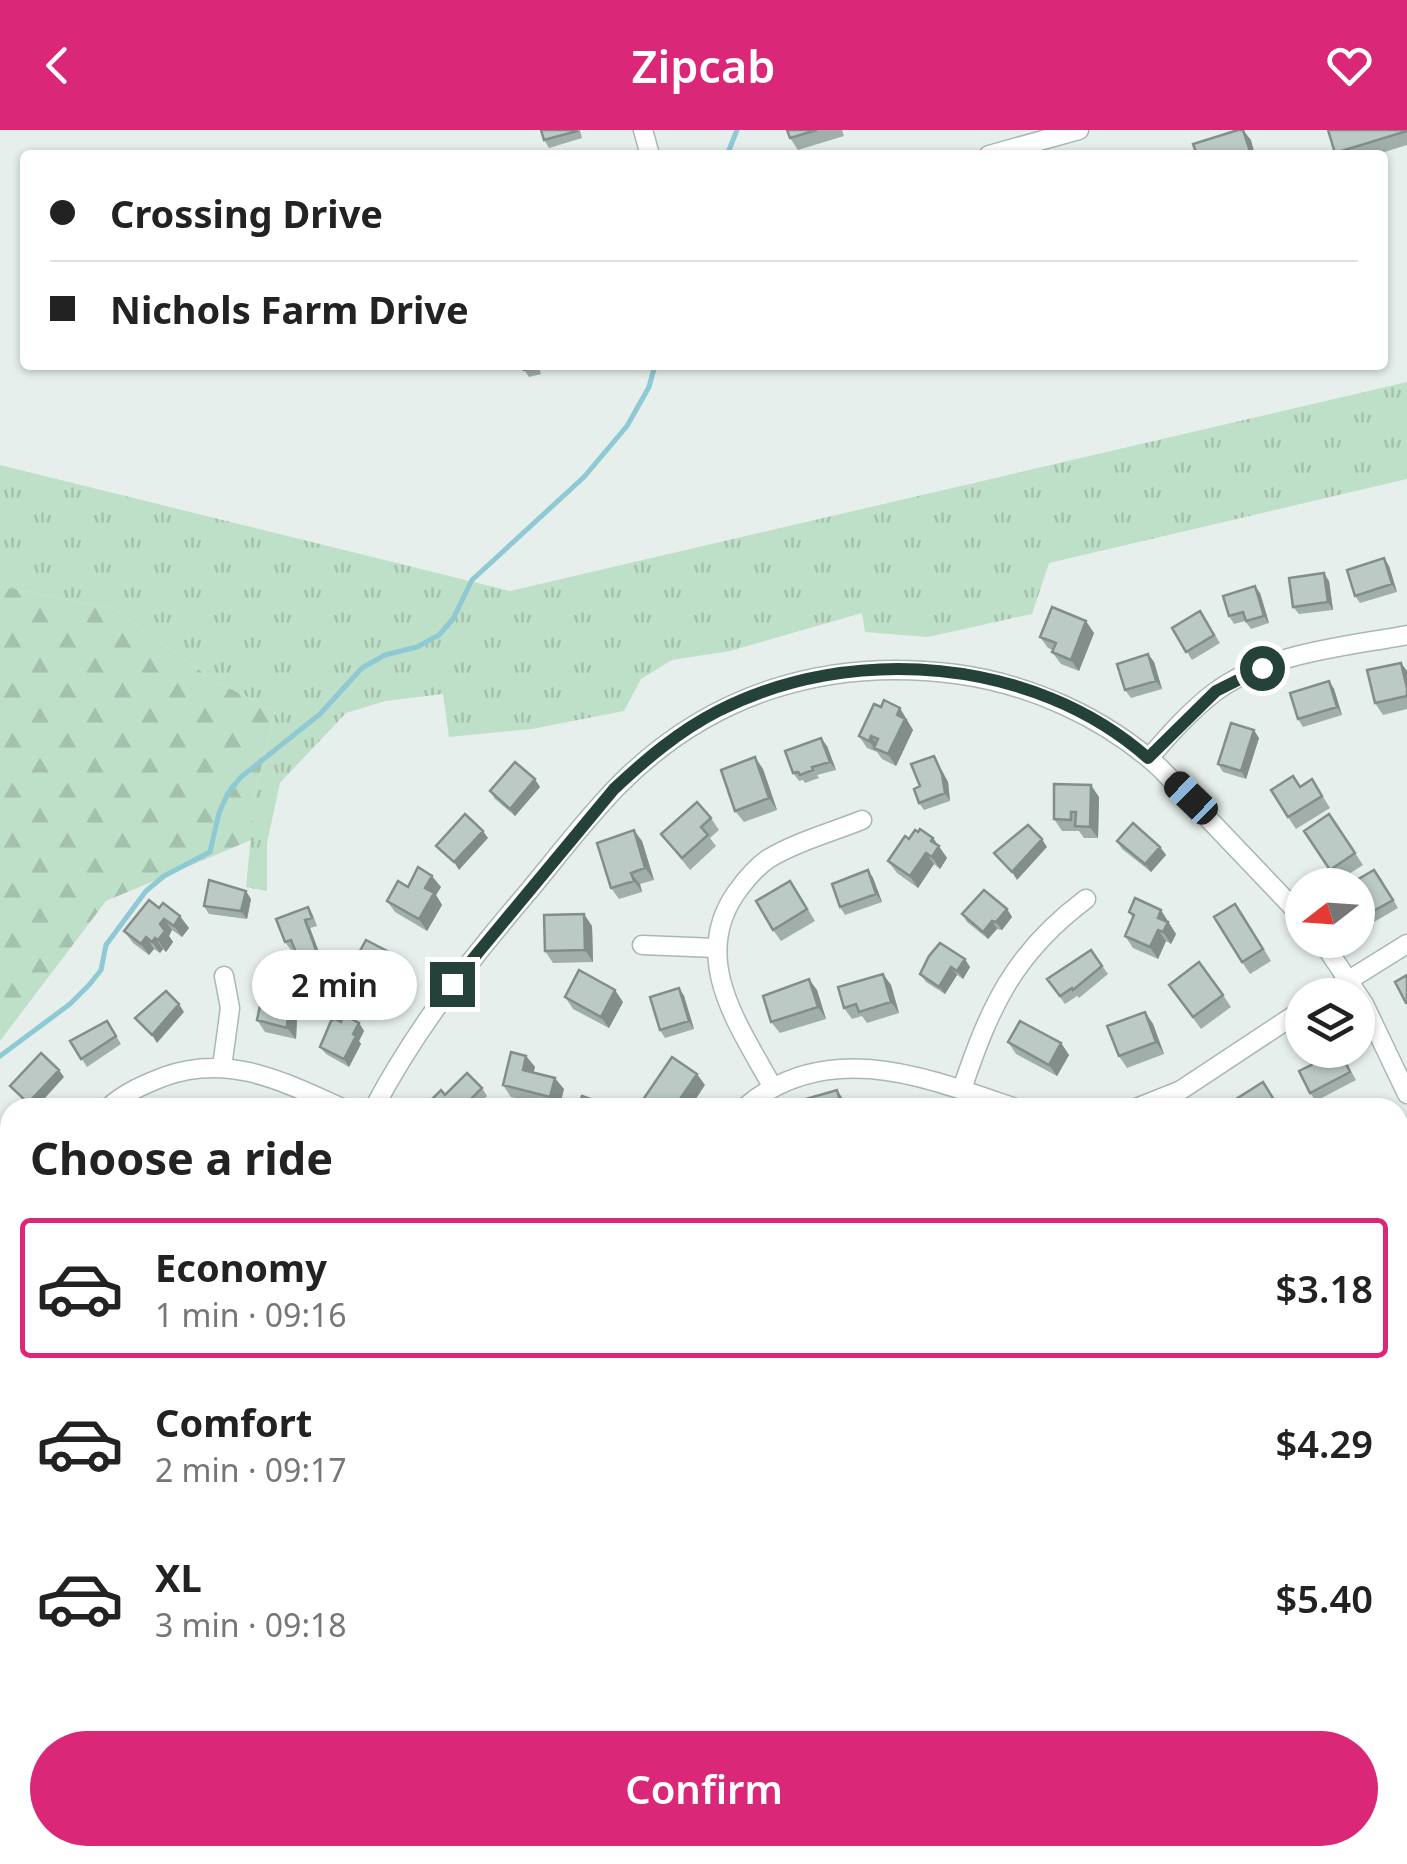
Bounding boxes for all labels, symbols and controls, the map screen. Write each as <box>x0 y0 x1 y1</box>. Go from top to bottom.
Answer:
text: Zipcab <box>632 35 775 96</box>
icon: back <box>30 38 85 93</box>
icon: heart <box>1322 38 1377 93</box>
text: Crossing Drive <box>110 187 383 239</box>
text: Nichols Farm Drive <box>110 283 469 335</box>
route start <box>1240 646 1285 691</box>
car <box>1159 766 1223 830</box>
north arrow <box>1285 868 1375 958</box>
map controls <box>1285 868 1375 1068</box>
callout: 2 min <box>252 949 417 1019</box>
route end <box>430 962 475 1007</box>
text: 2 min <box>291 963 378 1006</box>
button: layers <box>1285 978 1375 1068</box>
text: Choose a ride <box>30 1127 333 1188</box>
text: Economy <box>155 1241 327 1293</box>
icon: car <box>35 1243 125 1333</box>
text: $3.18 <box>1276 1262 1373 1314</box>
text: 1 min · 09:16 <box>155 1293 347 1336</box>
text: Comfort <box>155 1396 312 1448</box>
icon: car <box>35 1398 125 1488</box>
text: $4.29 <box>1276 1417 1373 1469</box>
text: 2 min · 09:17 <box>155 1448 347 1491</box>
text: XL <box>155 1551 202 1603</box>
icon: car <box>35 1553 125 1643</box>
text: $5.40 <box>1276 1572 1373 1624</box>
text: 3 min · 09:18 <box>155 1603 347 1646</box>
button: Confirm <box>30 1731 1378 1846</box>

